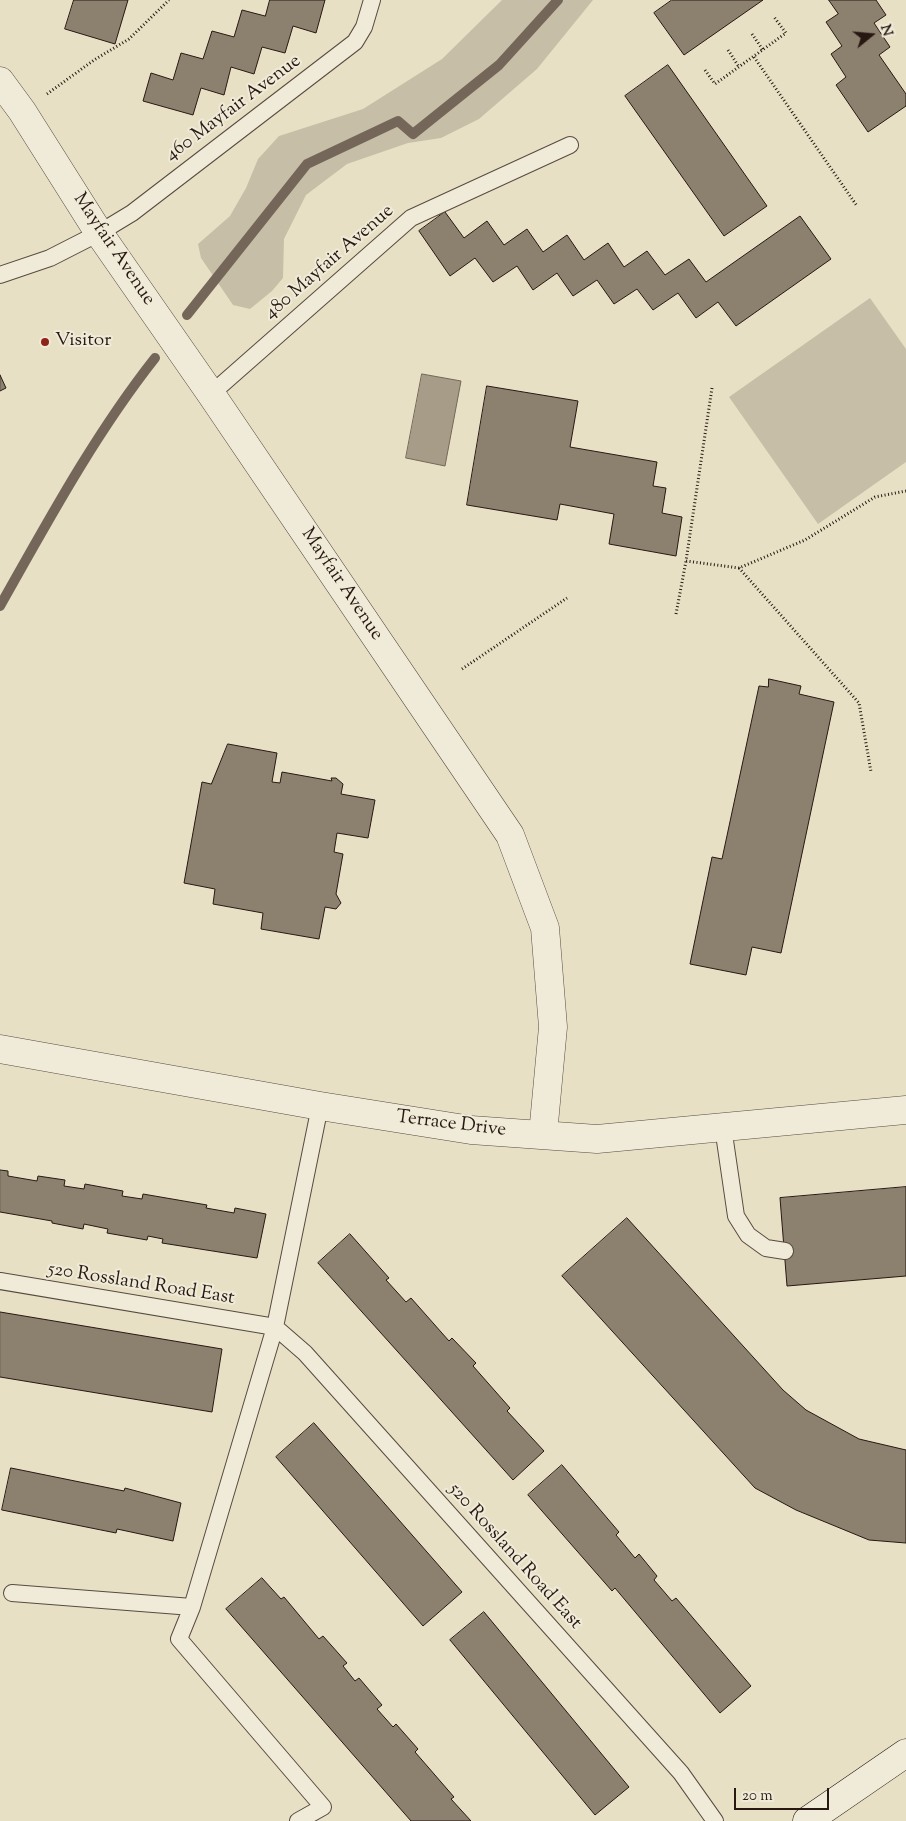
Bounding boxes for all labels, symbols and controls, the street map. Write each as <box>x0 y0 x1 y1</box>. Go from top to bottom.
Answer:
north arrow <box>846 10 896 60</box>
text: N <box>874 22 897 39</box>
street label: 460 Mayfair Avenue <box>162 51 306 167</box>
street label: Mayfair Avenue <box>67 189 159 311</box>
street label: 480 Mayfair Avenue <box>261 201 399 325</box>
place label: Visitor <box>55 331 111 353</box>
marker: Visitor <box>39 336 51 348</box>
street label: Mayfair Avenue <box>295 524 387 646</box>
street label: Terrace Drive <box>395 1107 507 1143</box>
street label: 520 Rossland Road East <box>46 1259 236 1311</box>
street label: 520 Rossland Road East <box>442 1479 586 1635</box>
scale bar <box>736 1778 831 1810</box>
text: 20 m <box>742 1786 773 1807</box>

